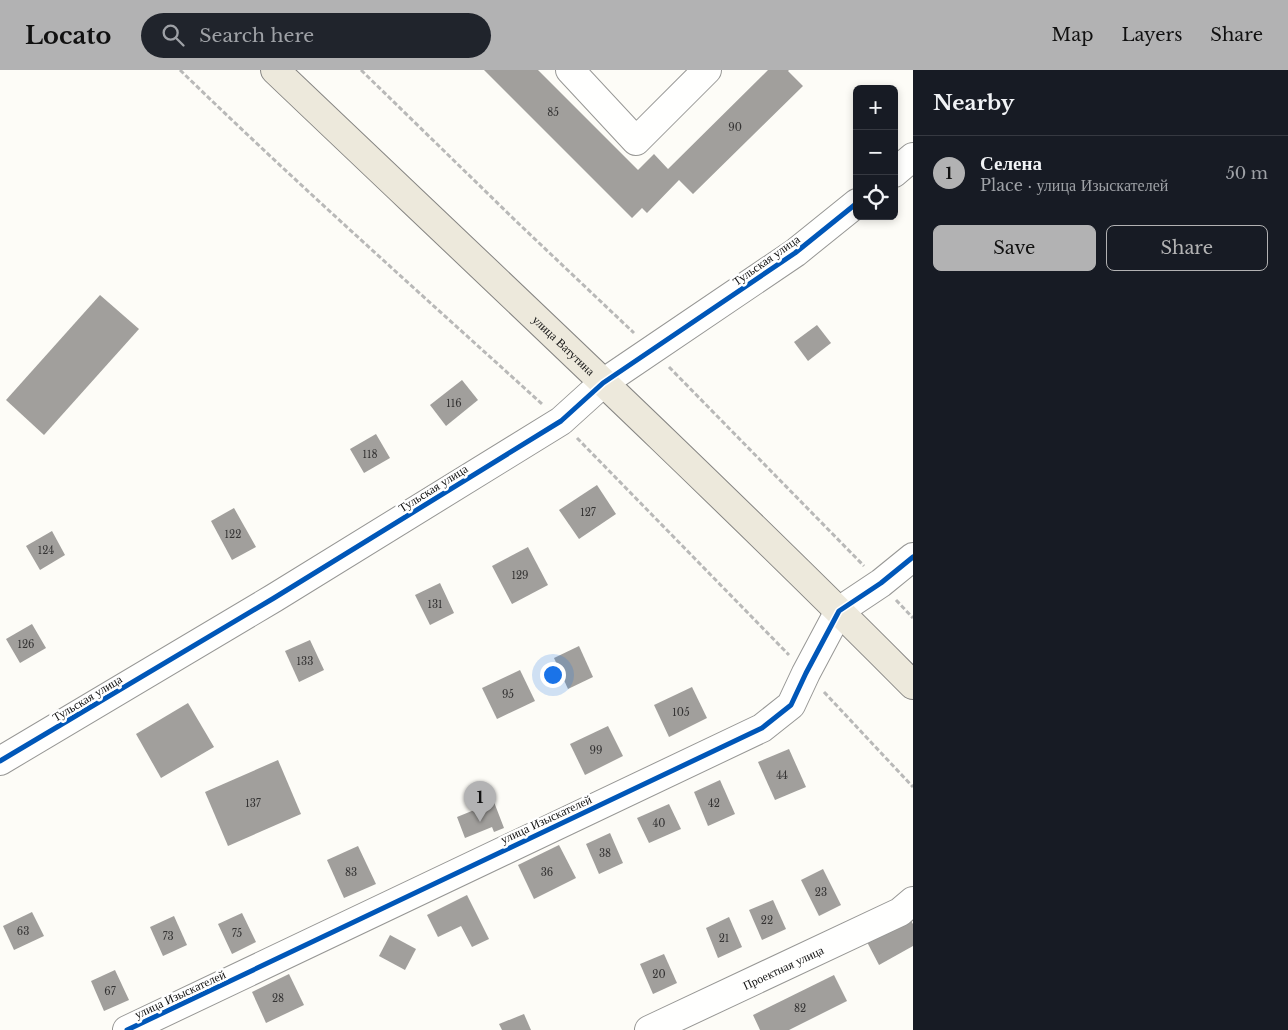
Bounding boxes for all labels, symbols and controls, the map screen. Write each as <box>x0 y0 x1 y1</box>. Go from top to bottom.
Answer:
search box <box>141 13 491 58</box>
text: Locato <box>25 21 111 50</box>
icon: search <box>159 21 187 49</box>
text: Search here <box>199 24 314 47</box>
text: Map <box>1052 24 1093 46</box>
text: Layers <box>1121 24 1182 46</box>
text: Share <box>1210 24 1263 46</box>
map controls <box>853 85 898 220</box>
button: + <box>853 85 898 130</box>
text: Nearby <box>933 90 1014 116</box>
house number: 85 <box>547 106 559 119</box>
house number: 90 <box>728 121 742 134</box>
button: − <box>853 130 898 175</box>
text: Селена <box>980 152 1042 175</box>
text: 1 <box>946 163 952 183</box>
text: 50 m <box>1226 163 1268 183</box>
button: locate <box>853 175 898 220</box>
text: Place · улица Изыскателей <box>980 175 1168 195</box>
button: Save <box>933 225 1096 271</box>
button: Share <box>1106 225 1268 271</box>
street label: Тульская улица <box>730 231 803 289</box>
street label: улица Ватутина <box>530 312 599 379</box>
house number: 116 <box>446 397 462 410</box>
house number: 118 <box>363 448 377 461</box>
street label: Тульская улица <box>396 460 471 515</box>
house number: 127 <box>580 506 597 519</box>
house number: 122 <box>225 528 241 541</box>
house number: 124 <box>38 544 54 557</box>
house number: 129 <box>511 569 529 582</box>
house number: 131 <box>427 598 443 611</box>
house number: 126 <box>17 638 35 651</box>
house number: 133 <box>297 655 313 668</box>
your location <box>540 662 566 688</box>
street label: Тульская улица <box>49 671 125 725</box>
house number: 95 <box>502 688 514 701</box>
house number: 105 <box>672 706 690 719</box>
house number: 99 <box>590 744 602 757</box>
house number: 44 <box>776 769 788 782</box>
pin: 1 <box>464 781 496 822</box>
street label: улица Изыскателей <box>498 791 594 847</box>
house number: 137 <box>245 797 262 810</box>
house number: 42 <box>708 797 720 810</box>
house number: 40 <box>653 817 666 830</box>
house number: 38 <box>599 847 611 860</box>
house number: 83 <box>345 866 357 879</box>
house number: 36 <box>541 866 553 879</box>
house number: 23 <box>815 886 827 899</box>
house number: 22 <box>761 914 773 927</box>
house number: 63 <box>17 925 29 938</box>
house number: 75 <box>232 927 243 940</box>
house number: 73 <box>162 930 174 943</box>
house number: 21 <box>719 932 729 945</box>
street label: Проектная улица <box>740 941 826 992</box>
street label: улица Изыскателей <box>132 966 228 1022</box>
house number: 20 <box>652 968 666 981</box>
house number: 67 <box>104 985 117 998</box>
house number: 28 <box>272 992 284 1005</box>
house number: 82 <box>794 1002 806 1015</box>

